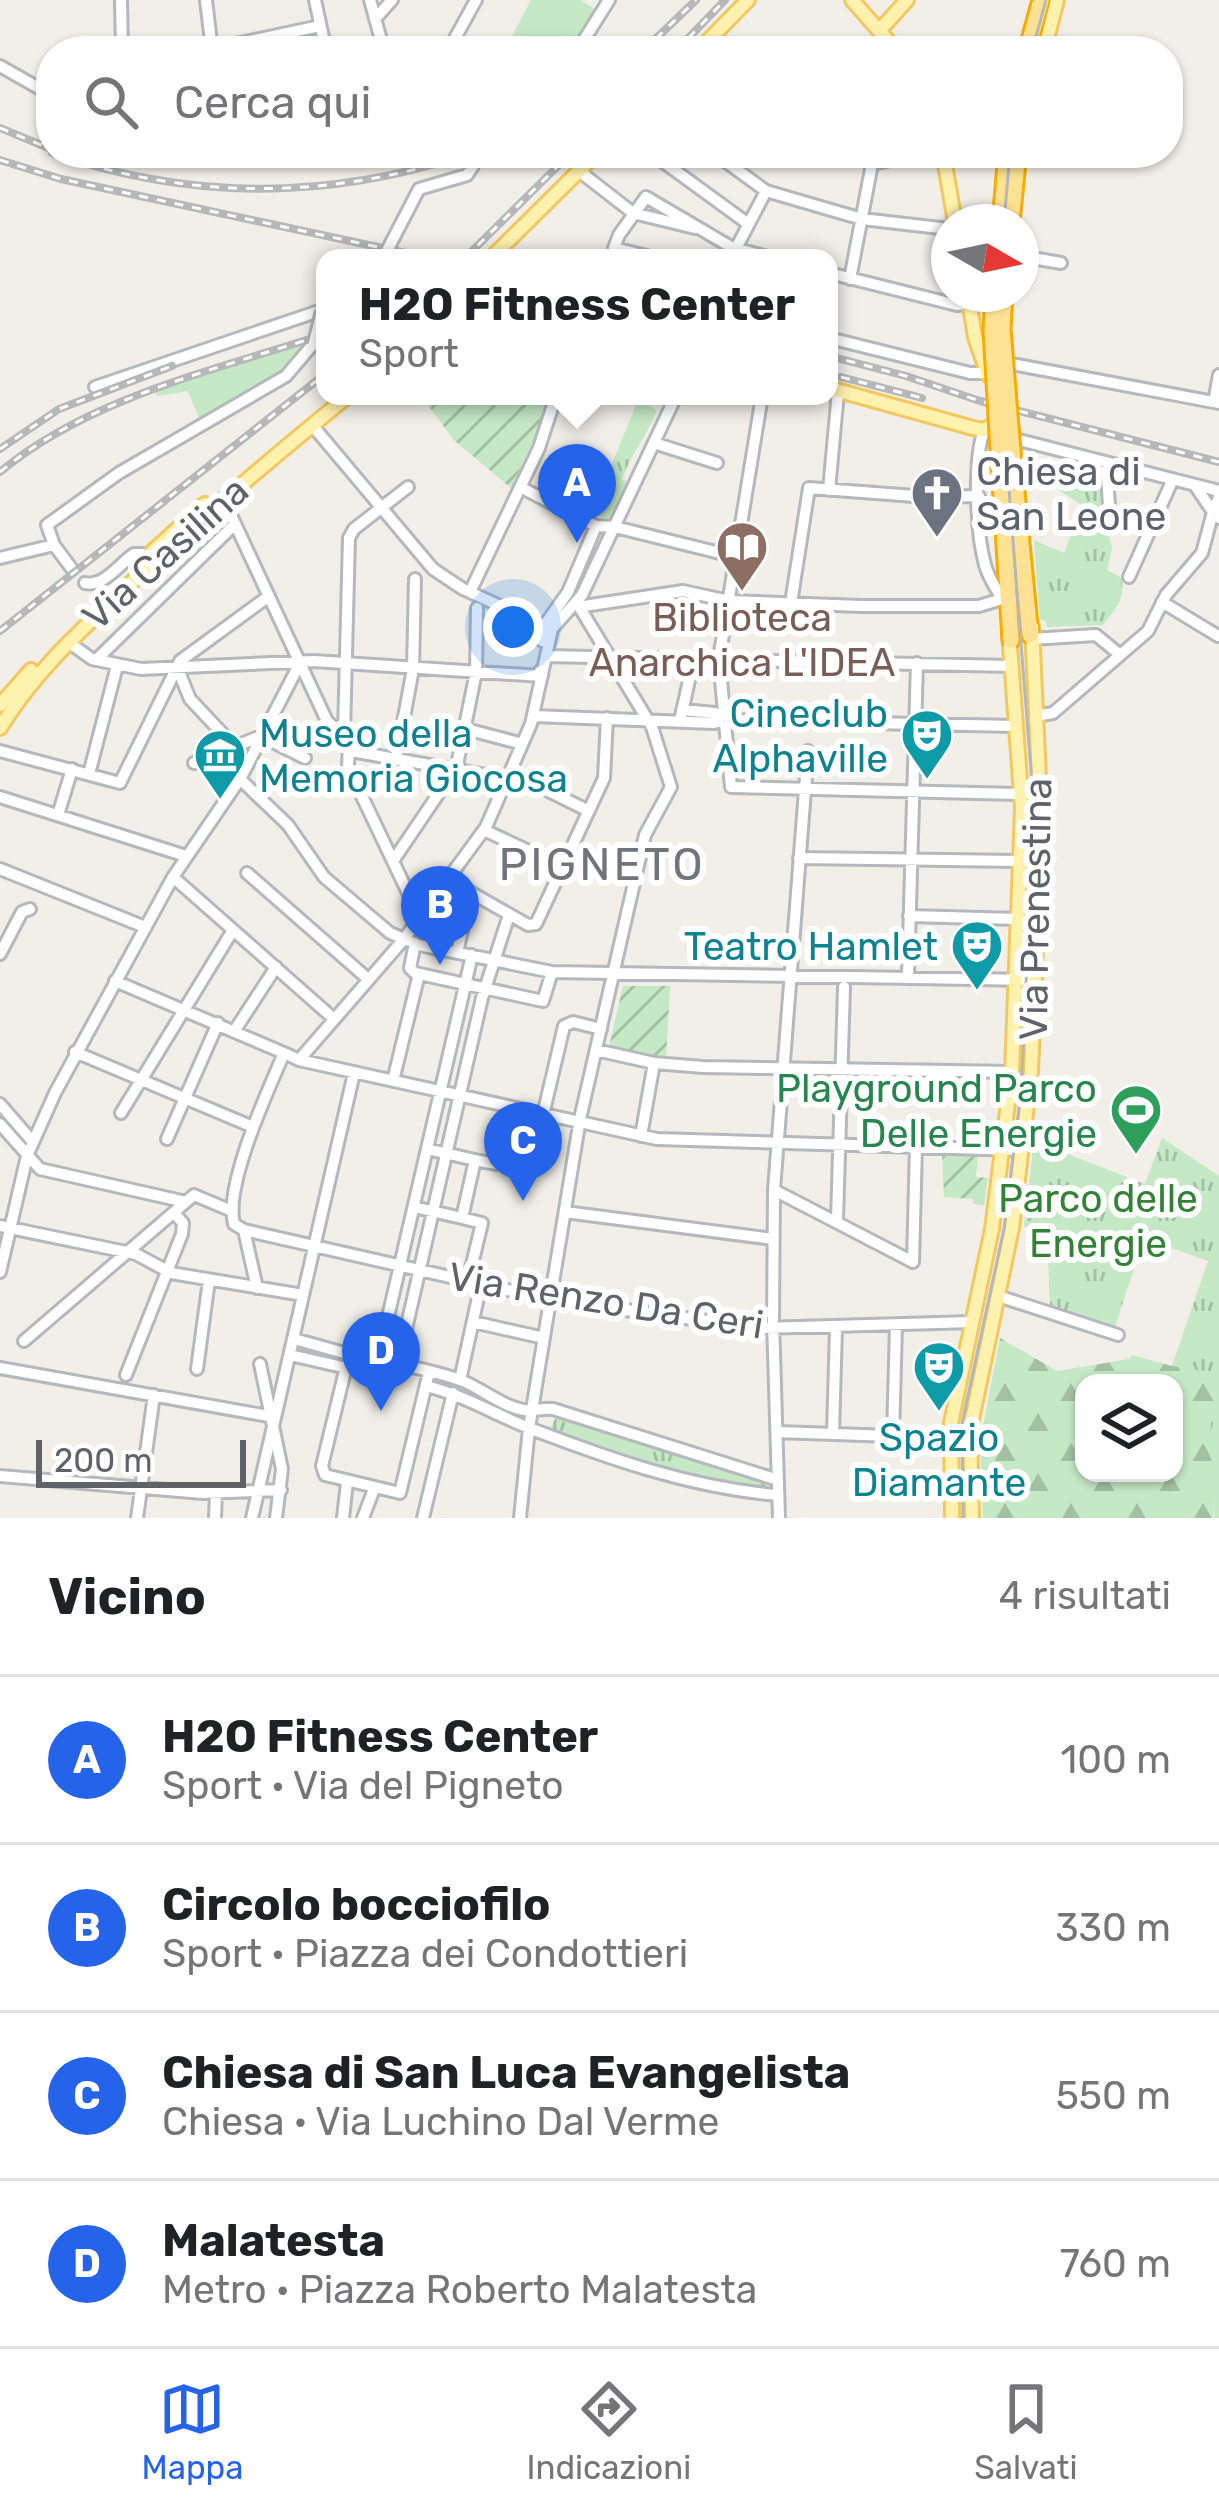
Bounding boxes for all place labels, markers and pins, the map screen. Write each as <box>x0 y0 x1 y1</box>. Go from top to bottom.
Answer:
pin: A <box>538 444 616 543</box>
place label: Chiesa di San Leone <box>976 449 1166 540</box>
church icon: Chiesa di San Leone <box>909 465 965 539</box>
library icon: Biblioteca Anarchica L'IDEA <box>714 519 770 593</box>
place label: Biblioteca Anarchica L'IDEA <box>589 595 895 686</box>
place label: Cineclub Alphaville <box>712 691 888 782</box>
theatre icon: Cineclub Alphaville <box>899 707 955 781</box>
place label: Museo della Memoria Giocosa <box>259 711 568 802</box>
museum icon: Museo della Memoria Giocosa <box>192 727 248 801</box>
pin: B <box>401 866 479 965</box>
theatre icon: Teatro Hamlet <box>949 918 1005 992</box>
place label: Teatro Hamlet <box>684 924 938 970</box>
place label: Playground Parco Delle Energie <box>776 1066 1097 1157</box>
sports icon: Playground Parco Delle Energie <box>1108 1082 1164 1156</box>
pin: C <box>484 1102 562 1201</box>
pin: D <box>342 1312 420 1411</box>
theatre icon: Spazio Diamante <box>911 1339 967 1413</box>
place label: Spazio Diamante <box>852 1415 1026 1506</box>

